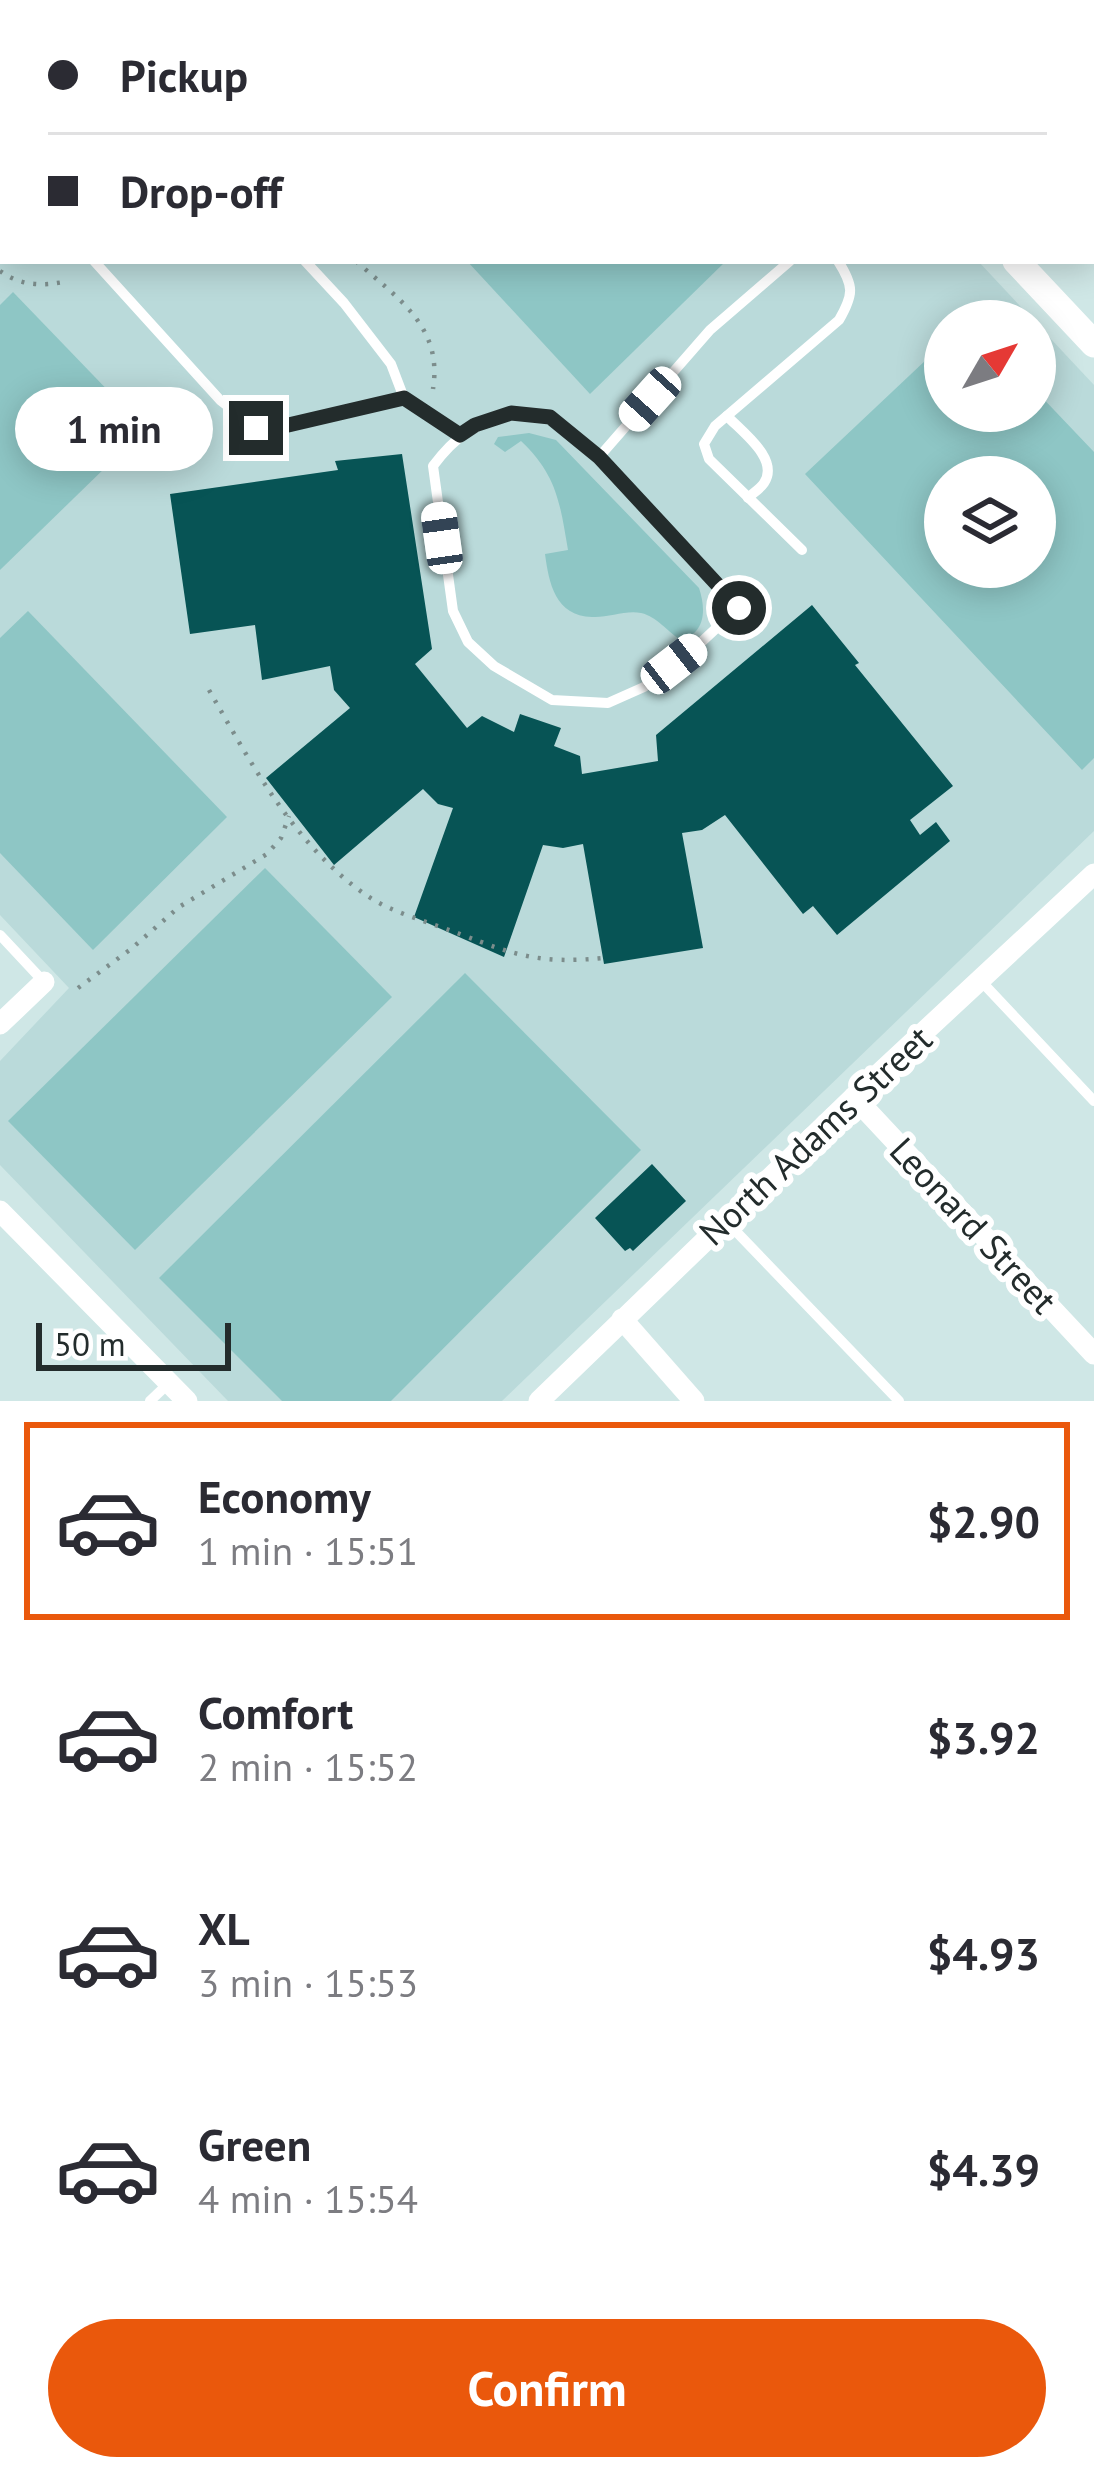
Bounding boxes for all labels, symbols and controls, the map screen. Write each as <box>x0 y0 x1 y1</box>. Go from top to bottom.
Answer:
text: Pickup <box>120 46 248 104</box>
text: Drop-off <box>120 162 282 220</box>
north arrow <box>924 300 1056 432</box>
map controls <box>924 300 1056 588</box>
car <box>613 360 687 438</box>
callout: 1 min <box>16 386 214 470</box>
route end <box>229 401 283 455</box>
text: 1 min <box>66 403 162 454</box>
button: layers <box>924 456 1056 588</box>
car <box>419 500 465 576</box>
route start <box>712 581 766 635</box>
car <box>635 628 713 700</box>
street label: North Adams Street <box>689 1015 941 1255</box>
street label: Leonard Street <box>880 1127 1068 1323</box>
scale bar <box>36 1317 231 1370</box>
text: 50 m <box>54 1322 126 1365</box>
icon: car <box>54 1467 162 1575</box>
text: Economy <box>198 1467 371 1525</box>
text: $2.90 <box>927 1492 1040 1550</box>
text: 1 min · 15:51 <box>198 1525 418 1576</box>
icon: car <box>54 1683 162 1791</box>
text: Comfort <box>198 1683 353 1741</box>
text: $3.92 <box>927 1708 1040 1766</box>
text: 2 min · 15:52 <box>198 1741 418 1792</box>
icon: car <box>54 1899 162 2007</box>
text: XL <box>198 1899 250 1957</box>
text: $4.93 <box>927 1924 1040 1982</box>
text: 3 min · 15:53 <box>198 1957 418 2008</box>
icon: car <box>54 2115 162 2223</box>
text: Green <box>198 2115 311 2173</box>
text: $4.39 <box>927 2140 1040 2198</box>
text: 4 min · 15:54 <box>198 2173 418 2224</box>
button: Confirm <box>48 2319 1046 2457</box>

